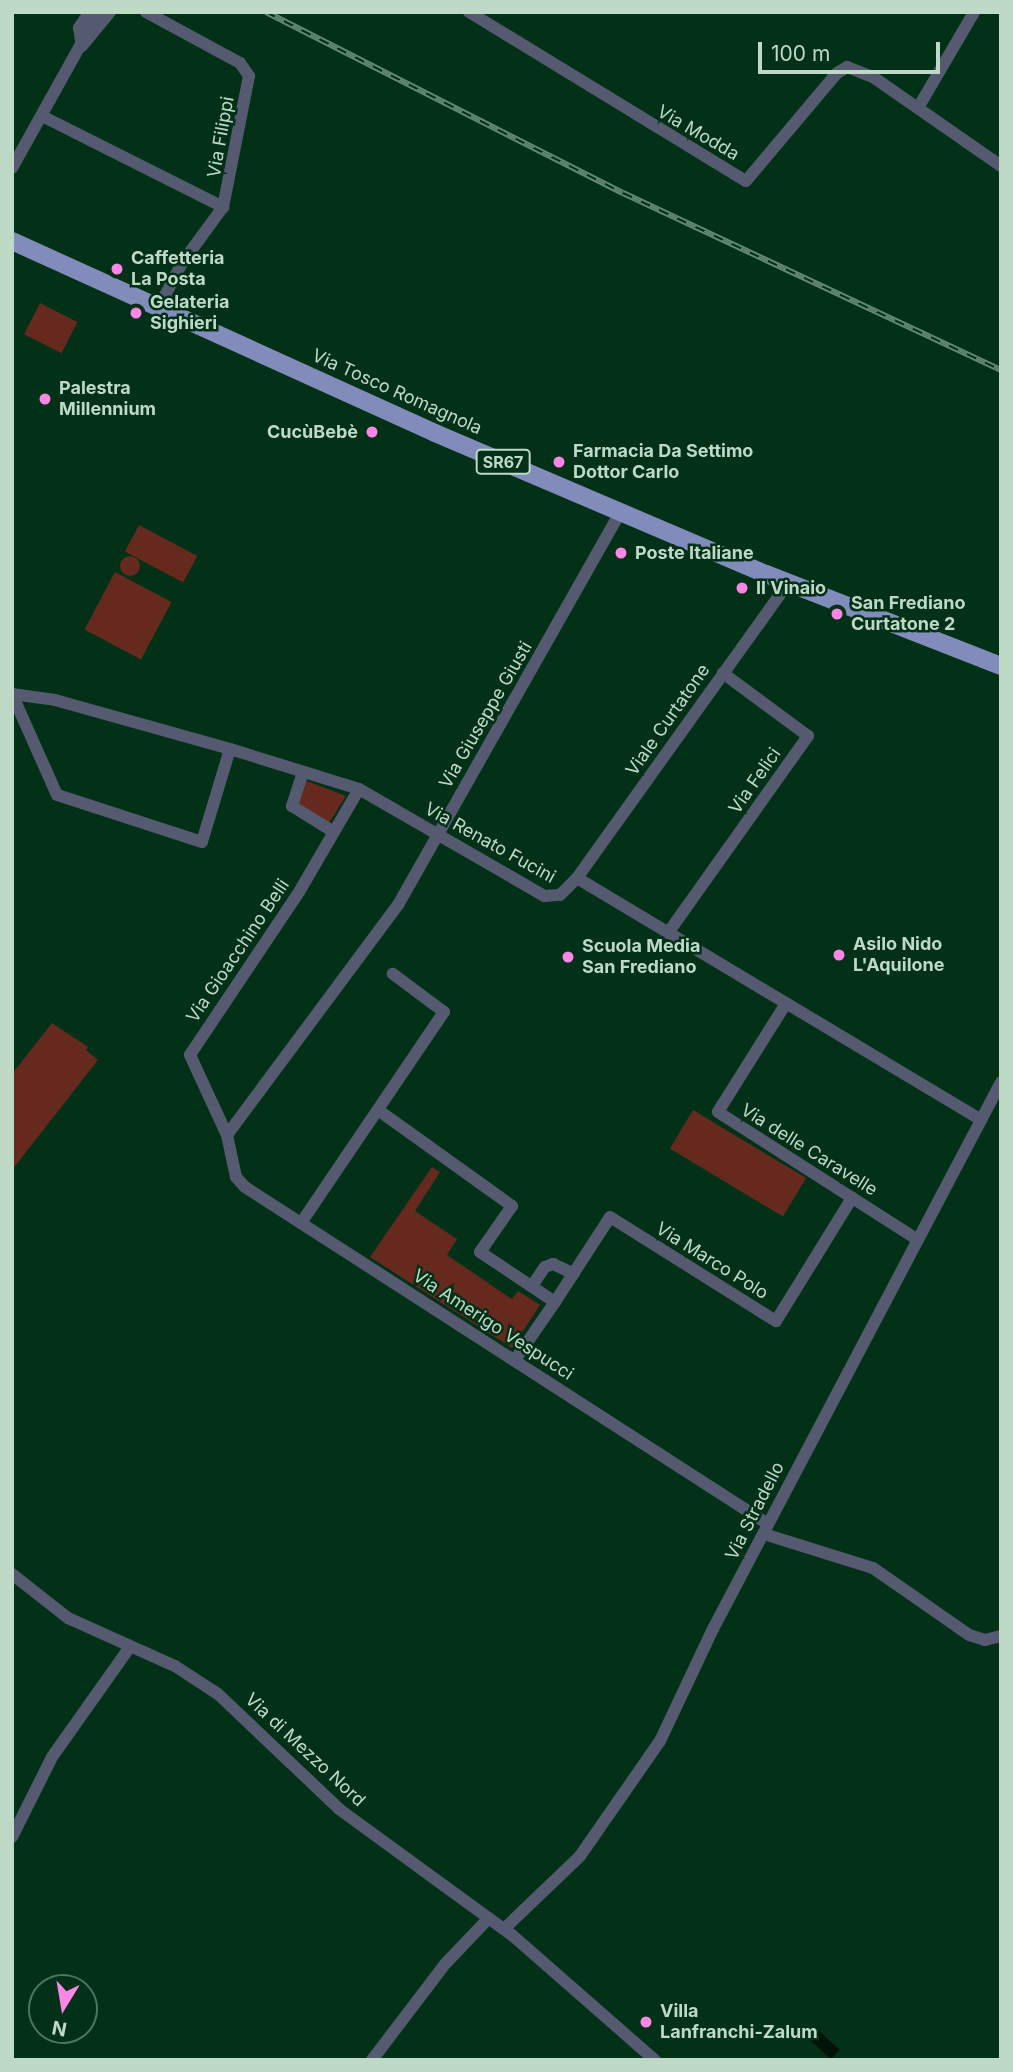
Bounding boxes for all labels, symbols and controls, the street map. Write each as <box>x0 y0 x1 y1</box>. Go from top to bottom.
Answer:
scale bar <box>761 28 943 72</box>
text: 100 m <box>771 41 830 66</box>
street label: Via Filippi <box>203 95 239 179</box>
street label: Via Modda <box>653 101 743 165</box>
place label: Caffetteria La Posta <box>131 248 225 290</box>
marker: Caffetteria La Posta <box>109 261 125 277</box>
place label: Gelateria Sighieri <box>150 292 229 334</box>
marker: Gelateria Sighieri <box>128 305 144 321</box>
street label: Via Tosco Romagnola <box>309 345 485 439</box>
place label: Palestra Millennium <box>59 378 156 420</box>
marker: Palestra Millennium <box>37 391 53 407</box>
place label: CucùBebè <box>267 421 358 443</box>
marker: CucùBebè <box>364 424 380 440</box>
place label: Farmacia Da Settimo Dottor Carlo <box>573 441 753 484</box>
road number: SR67 <box>475 449 531 475</box>
marker: Farmacia Da Settimo Dottor Carlo <box>551 454 567 470</box>
place label: Poste Italiane <box>635 542 754 564</box>
marker: Poste Italiane <box>613 545 629 561</box>
place label: Il Vinaio <box>756 577 826 599</box>
marker: Il Vinaio <box>734 580 750 596</box>
place label: San Frediano Curtatone 2 <box>851 593 965 636</box>
marker: San Frediano Curtatone 2 <box>829 606 845 622</box>
street label: Via Giuseppe Giusti <box>435 638 537 792</box>
street label: Viale Curtatone <box>621 660 715 780</box>
street label: Via Felici <box>724 744 786 818</box>
street label: Via Renato Fucini <box>421 798 559 888</box>
street label: Via Gioacchino Belli <box>182 875 294 1027</box>
place label: Asilo Nido L'Aquilone <box>853 934 945 976</box>
place label: Scuola Media San Frediano <box>582 936 700 978</box>
marker: Asilo Nido L'Aquilone <box>831 947 847 963</box>
marker: Scuola Media San Frediano <box>560 949 576 965</box>
street label: Via delle Caravelle <box>737 1099 881 1201</box>
street label: Via Marco Polo <box>652 1218 772 1304</box>
street label: Via Amerigo Vespucci <box>409 1265 577 1385</box>
street label: Via Stradello <box>721 1458 789 1564</box>
street label: Via di Mezzo Nord <box>241 1689 369 1811</box>
north arrow <box>28 1974 98 2044</box>
place label: Villa Lanfranchi-Zalum <box>660 2001 818 2044</box>
marker: Villa Lanfranchi-Zalum <box>638 2014 654 2030</box>
text: N <box>50 2015 69 2041</box>

